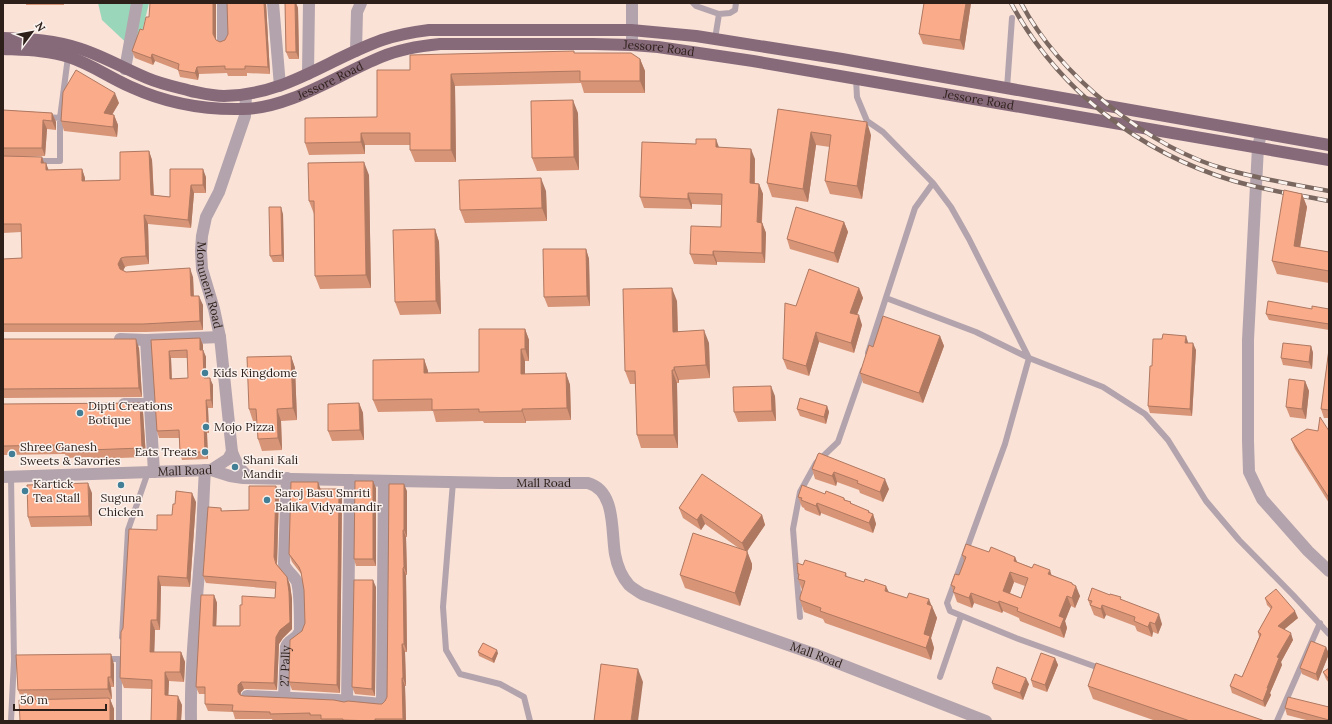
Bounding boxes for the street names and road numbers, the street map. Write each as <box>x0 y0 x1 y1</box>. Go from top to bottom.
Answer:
street label: Jessore Road <box>622 37 696 59</box>
street label: Jessore Road <box>294 58 365 103</box>
street label: Jessore Road <box>941 86 1015 113</box>
street label: Monunent Road <box>194 241 226 330</box>
street label: Mall Road <box>157 462 213 479</box>
street label: Mall Road <box>516 475 571 490</box>
street label: Mall Road <box>788 638 845 671</box>
street label: 27 Pally <box>276 644 293 687</box>

